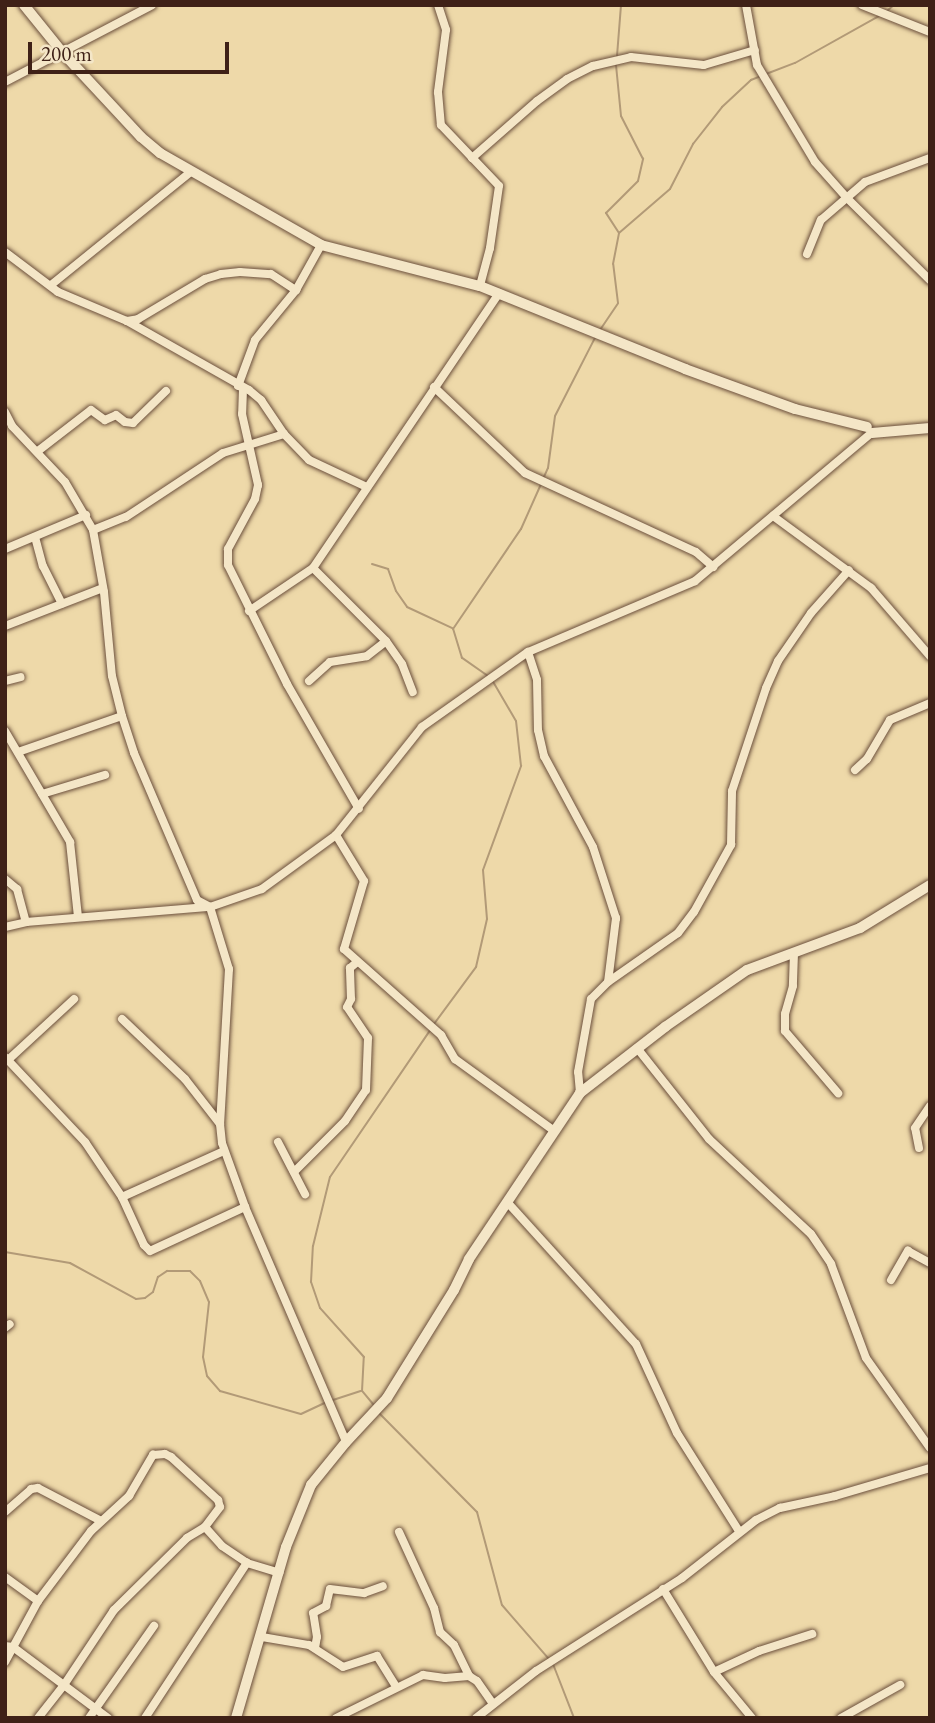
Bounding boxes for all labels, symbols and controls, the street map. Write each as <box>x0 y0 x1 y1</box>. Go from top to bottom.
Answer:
scale bar <box>32 28 233 72</box>
text: 200 m <box>41 40 92 67</box>

